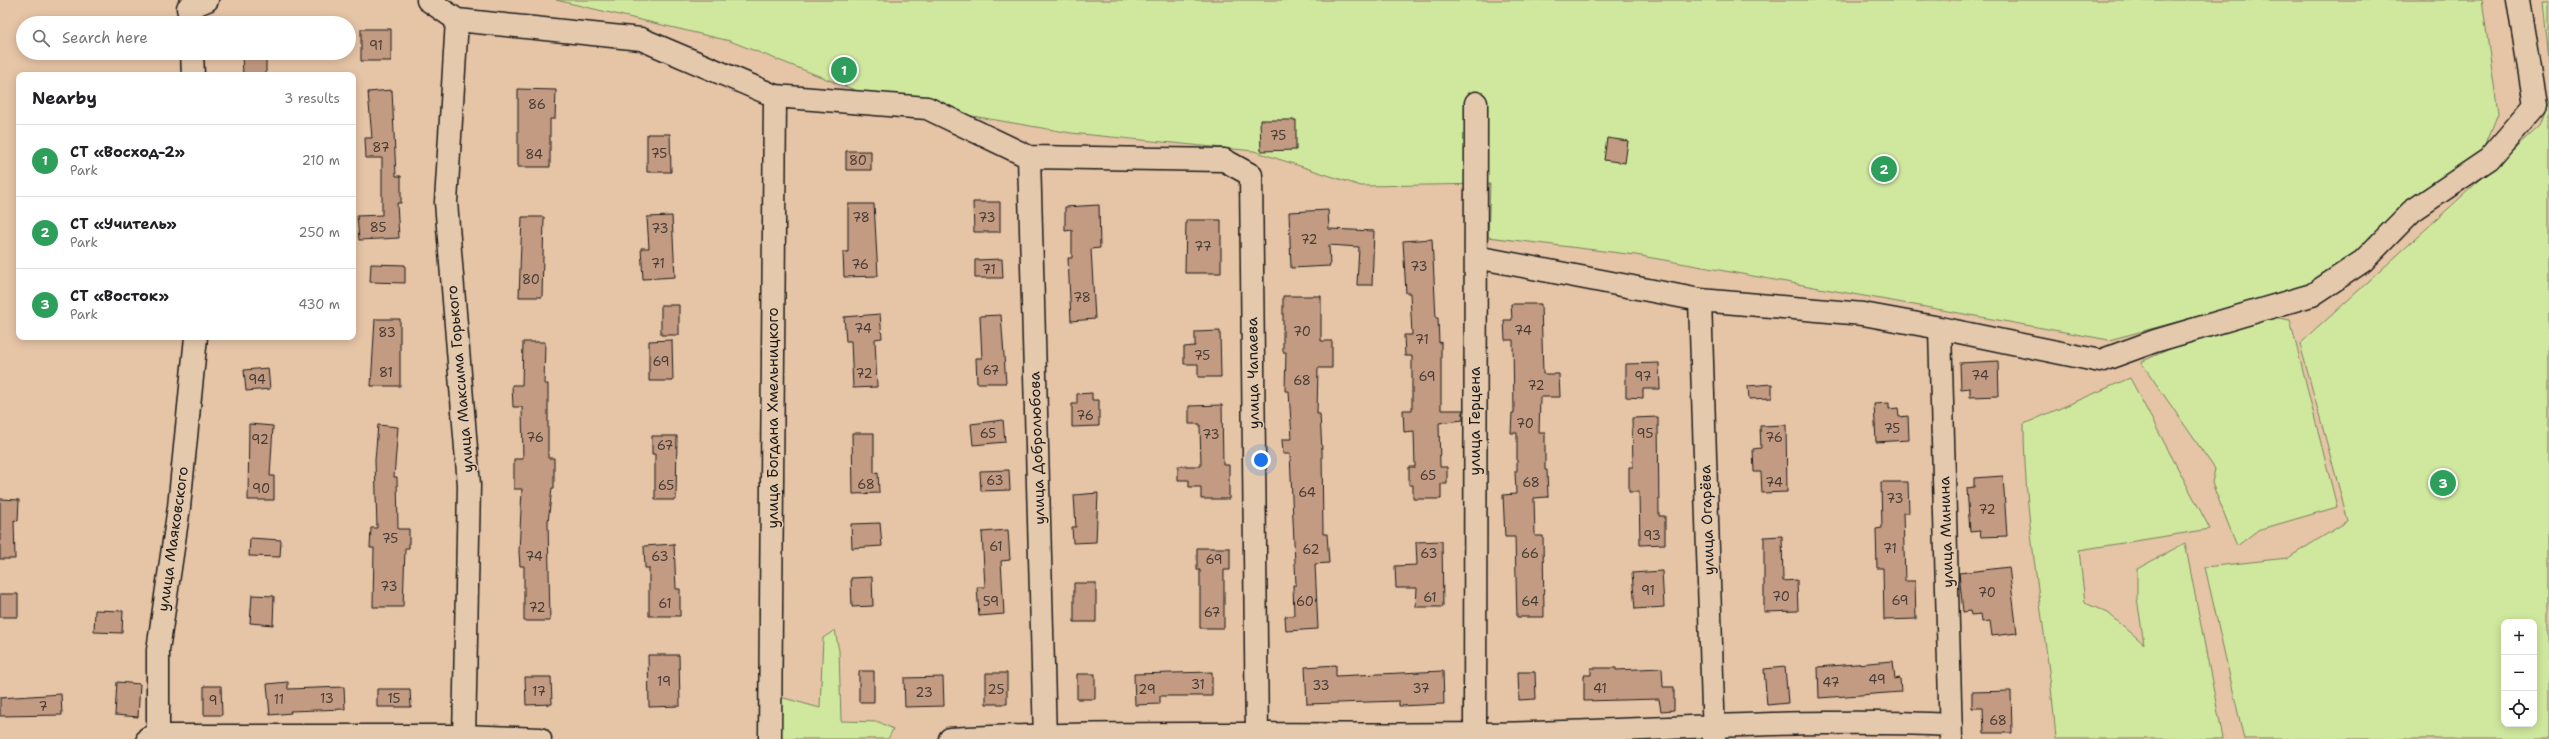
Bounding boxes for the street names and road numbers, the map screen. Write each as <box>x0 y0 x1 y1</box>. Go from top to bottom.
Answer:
street label: улица Максима Горького <box>442 284 478 474</box>
street label: улица Богдана Хмельницкого <box>763 307 783 529</box>
street label: улица Чапаева <box>1242 316 1264 429</box>
street label: улица Герцена <box>1465 366 1485 475</box>
street label: улица Добролюбова <box>1024 370 1050 525</box>
street label: улица Огарёва <box>1695 464 1719 575</box>
street label: улица Маяковского <box>153 465 193 613</box>
street label: улица Минина <box>1934 475 1958 588</box>

